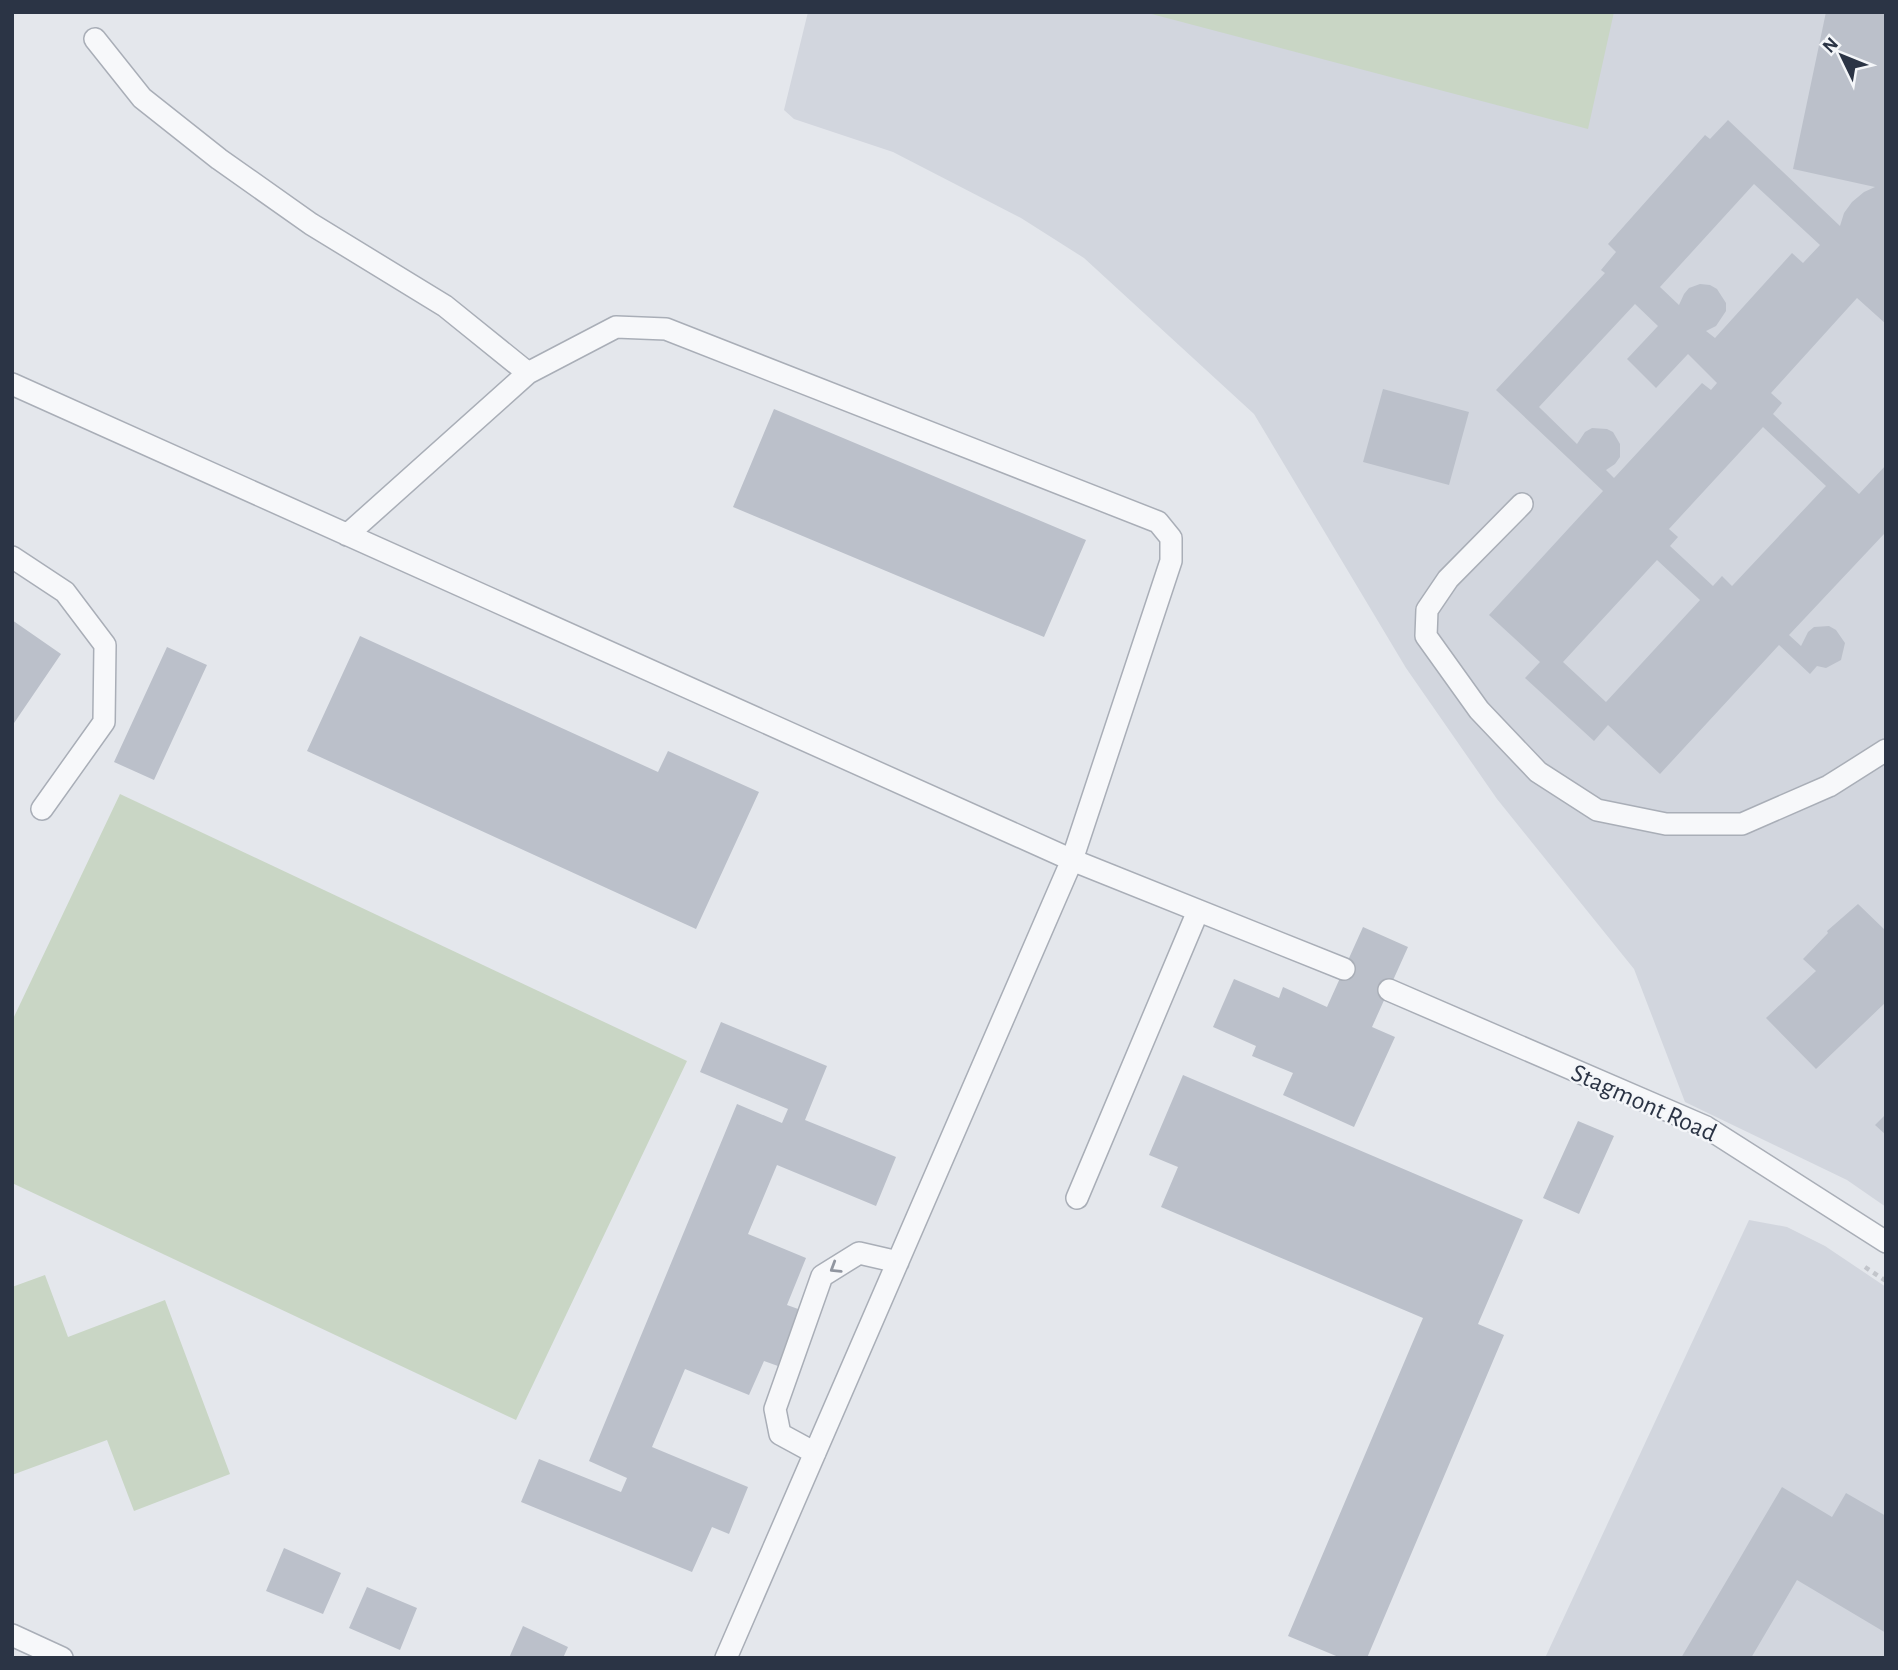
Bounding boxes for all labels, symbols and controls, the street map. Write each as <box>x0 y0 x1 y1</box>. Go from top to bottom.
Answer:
north arrow <box>1807 21 1877 91</box>
text: N <box>1819 34 1842 57</box>
street label: Stagmont Road <box>1567 1059 1721 1147</box>
one-way arrow <box>830 1260 843 1273</box>

